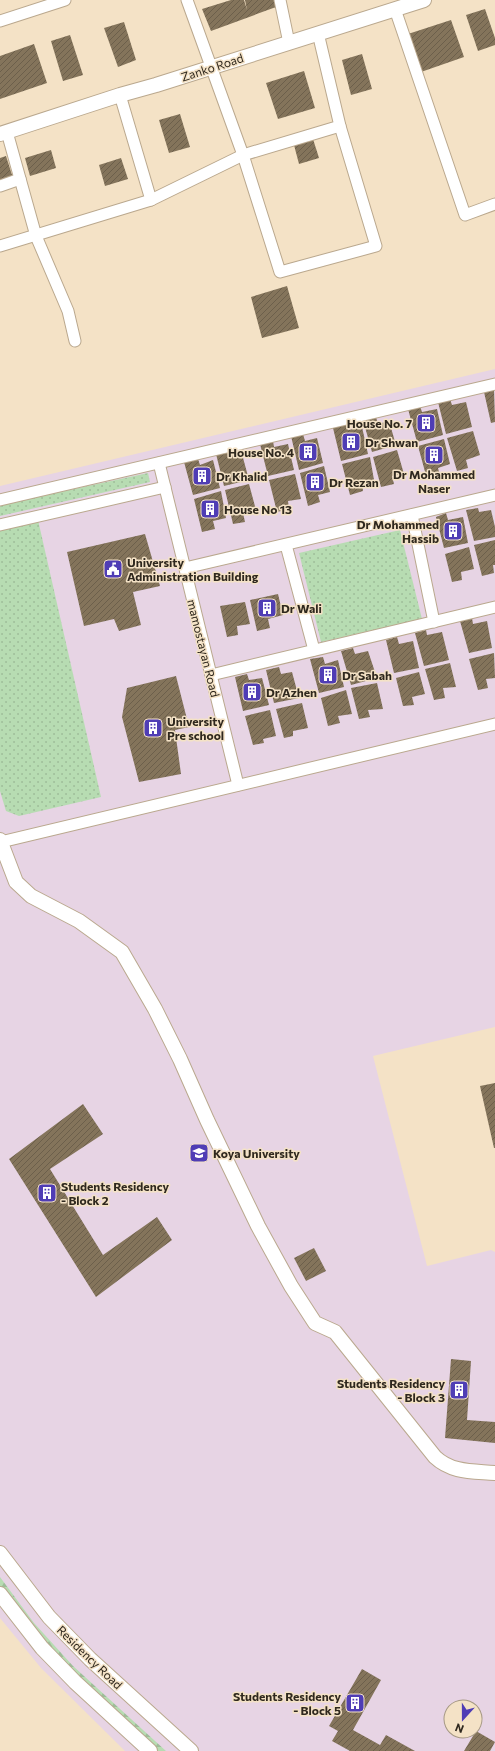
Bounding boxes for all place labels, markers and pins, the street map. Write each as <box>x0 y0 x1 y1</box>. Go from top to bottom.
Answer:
building icon: House No. 7 <box>415 412 437 434</box>
place label: House No. 7 <box>347 416 412 430</box>
building icon: Dr Shwan <box>340 431 362 453</box>
place label: Dr Shwan <box>365 435 418 449</box>
building icon: House No. 4 <box>297 441 319 463</box>
building icon: Dr Mohammed Naser <box>423 444 445 466</box>
place label: House No. 4 <box>228 445 295 459</box>
building icon: Dr Khalid <box>191 465 213 487</box>
place label: Dr Mohammed Naser <box>393 467 475 495</box>
place label: Dr Khalid <box>216 469 267 483</box>
building icon: Dr Rezan <box>304 471 326 493</box>
place label: Dr Rezan <box>329 475 379 489</box>
building icon: House No 13 <box>199 498 221 520</box>
place label: House No 13 <box>224 502 292 516</box>
place label: Dr Mohammed Hassib <box>357 517 439 545</box>
building icon: Dr Mohammed Hassib <box>442 520 464 542</box>
place label: University Administration Building <box>127 555 259 583</box>
public building icon: University Administration Building <box>102 558 124 580</box>
building icon: Dr Wali <box>256 597 278 619</box>
place label: Dr Wali <box>281 601 322 615</box>
building icon: Dr Sabah <box>317 664 339 686</box>
place label: Dr Sabah <box>342 668 392 682</box>
building icon: Dr Azhen <box>241 681 263 703</box>
place label: Dr Azhen <box>266 685 317 699</box>
place label: University Pre school <box>167 714 224 742</box>
building icon: University Pre school <box>142 717 164 739</box>
school or university icon: Koya University <box>188 1142 210 1164</box>
place label: Koya University <box>213 1146 300 1160</box>
place label: Students Residency - Block 2 <box>61 1179 169 1207</box>
building icon: Students Residency - Block 2 <box>36 1182 58 1204</box>
place label: Students Residency - Block 3 <box>337 1376 445 1404</box>
building icon: Students Residency - Block 3 <box>448 1379 470 1401</box>
place label: Students Residency - Block 5 <box>233 1689 341 1717</box>
building icon: Students Residency - Block 5 <box>344 1692 366 1714</box>

